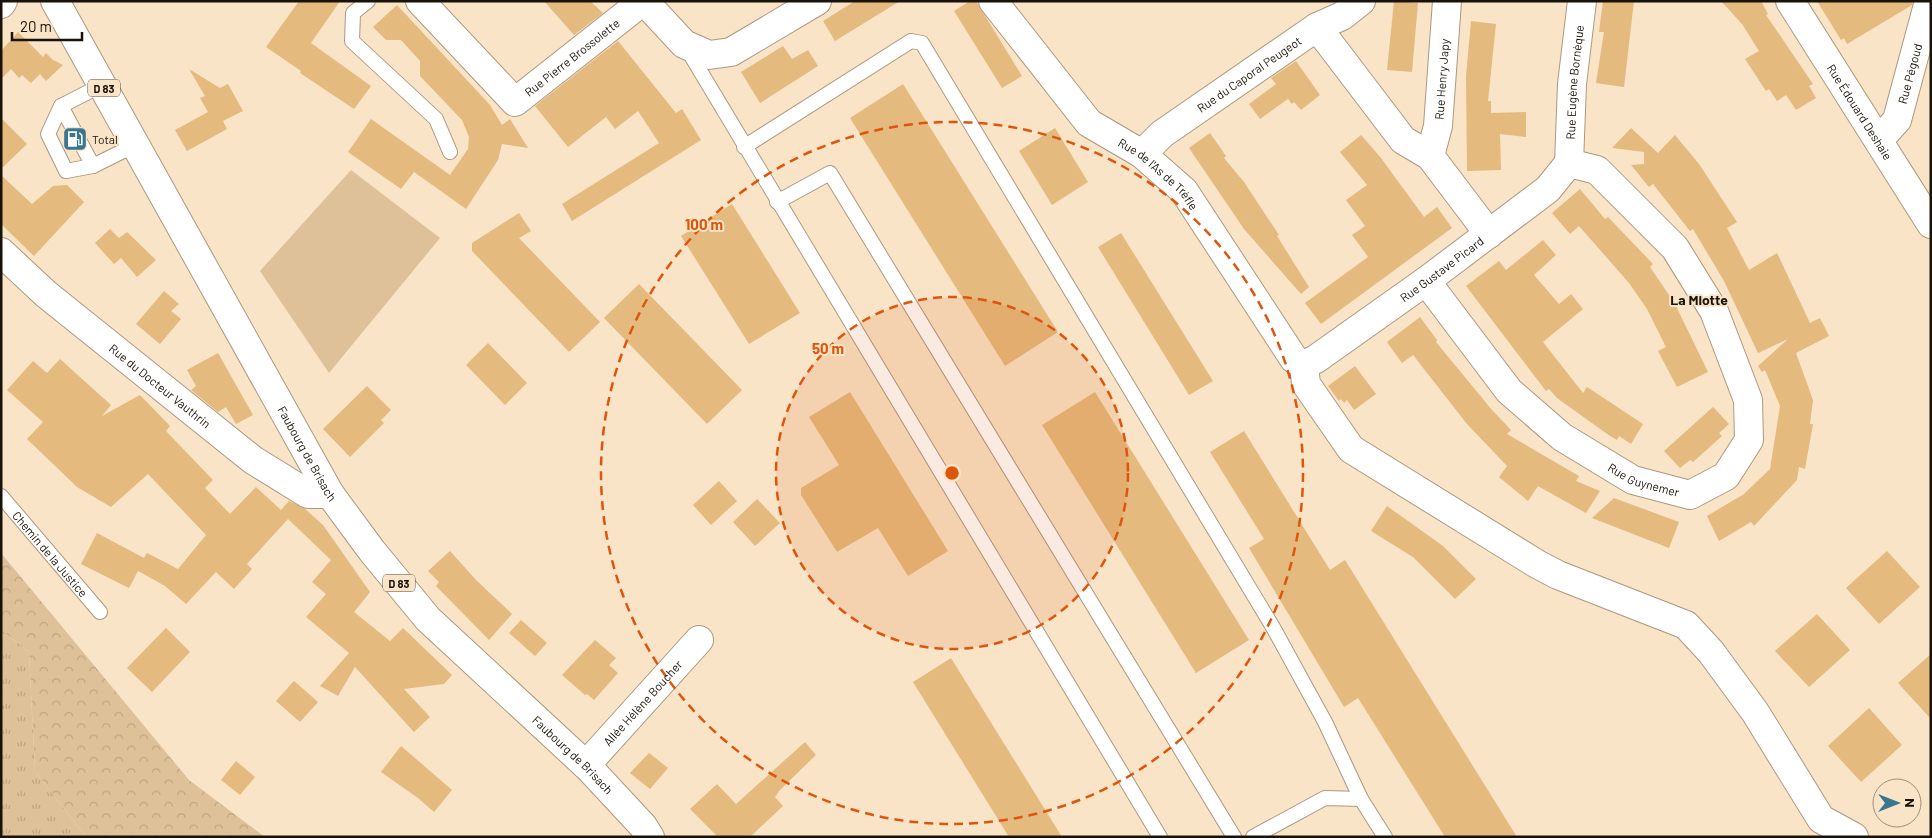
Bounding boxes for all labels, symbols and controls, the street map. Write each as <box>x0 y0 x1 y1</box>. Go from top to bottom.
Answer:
scale bar <box>12 10 82 42</box>
street label: Rue Pierre Brossolette <box>522 15 622 99</box>
text: 20 m <box>20 17 52 35</box>
street label: Rue Eugène Bornèque <box>1563 24 1586 140</box>
street label: Rue du Caporal Peugeot <box>1194 33 1304 115</box>
street label: Rue Henry Japy <box>1431 38 1451 120</box>
street label: Rue Pégoud <box>1895 42 1924 105</box>
street label: Rue Édouard Deshaie <box>1825 61 1895 162</box>
road number: D 83 <box>88 80 120 96</box>
fuel station icon: Total <box>62 126 88 152</box>
place label: Total <box>92 132 118 146</box>
street label: Rue de l'As de Trèfle <box>1116 135 1201 212</box>
text: 100 m <box>685 215 723 233</box>
street label: Rue Gustave Picard <box>1397 233 1486 304</box>
district label: La Miotte <box>1670 291 1728 308</box>
text: 50 m <box>812 339 844 357</box>
street label: Rue du Docteur Vauthrin <box>107 341 214 430</box>
street label: Faubourg de Brisach <box>275 403 340 504</box>
street label: Rue Guynemer <box>1606 460 1682 499</box>
centre of rings <box>943 464 961 482</box>
street label: Chemin de la Justice <box>10 508 91 599</box>
road number: D 83 <box>383 574 415 592</box>
street label: Allée Hélène Boucher <box>600 656 685 748</box>
street label: Faubourg de Brisach <box>530 713 616 797</box>
north arrow <box>1872 778 1922 828</box>
text: N <box>1902 798 1919 808</box>

